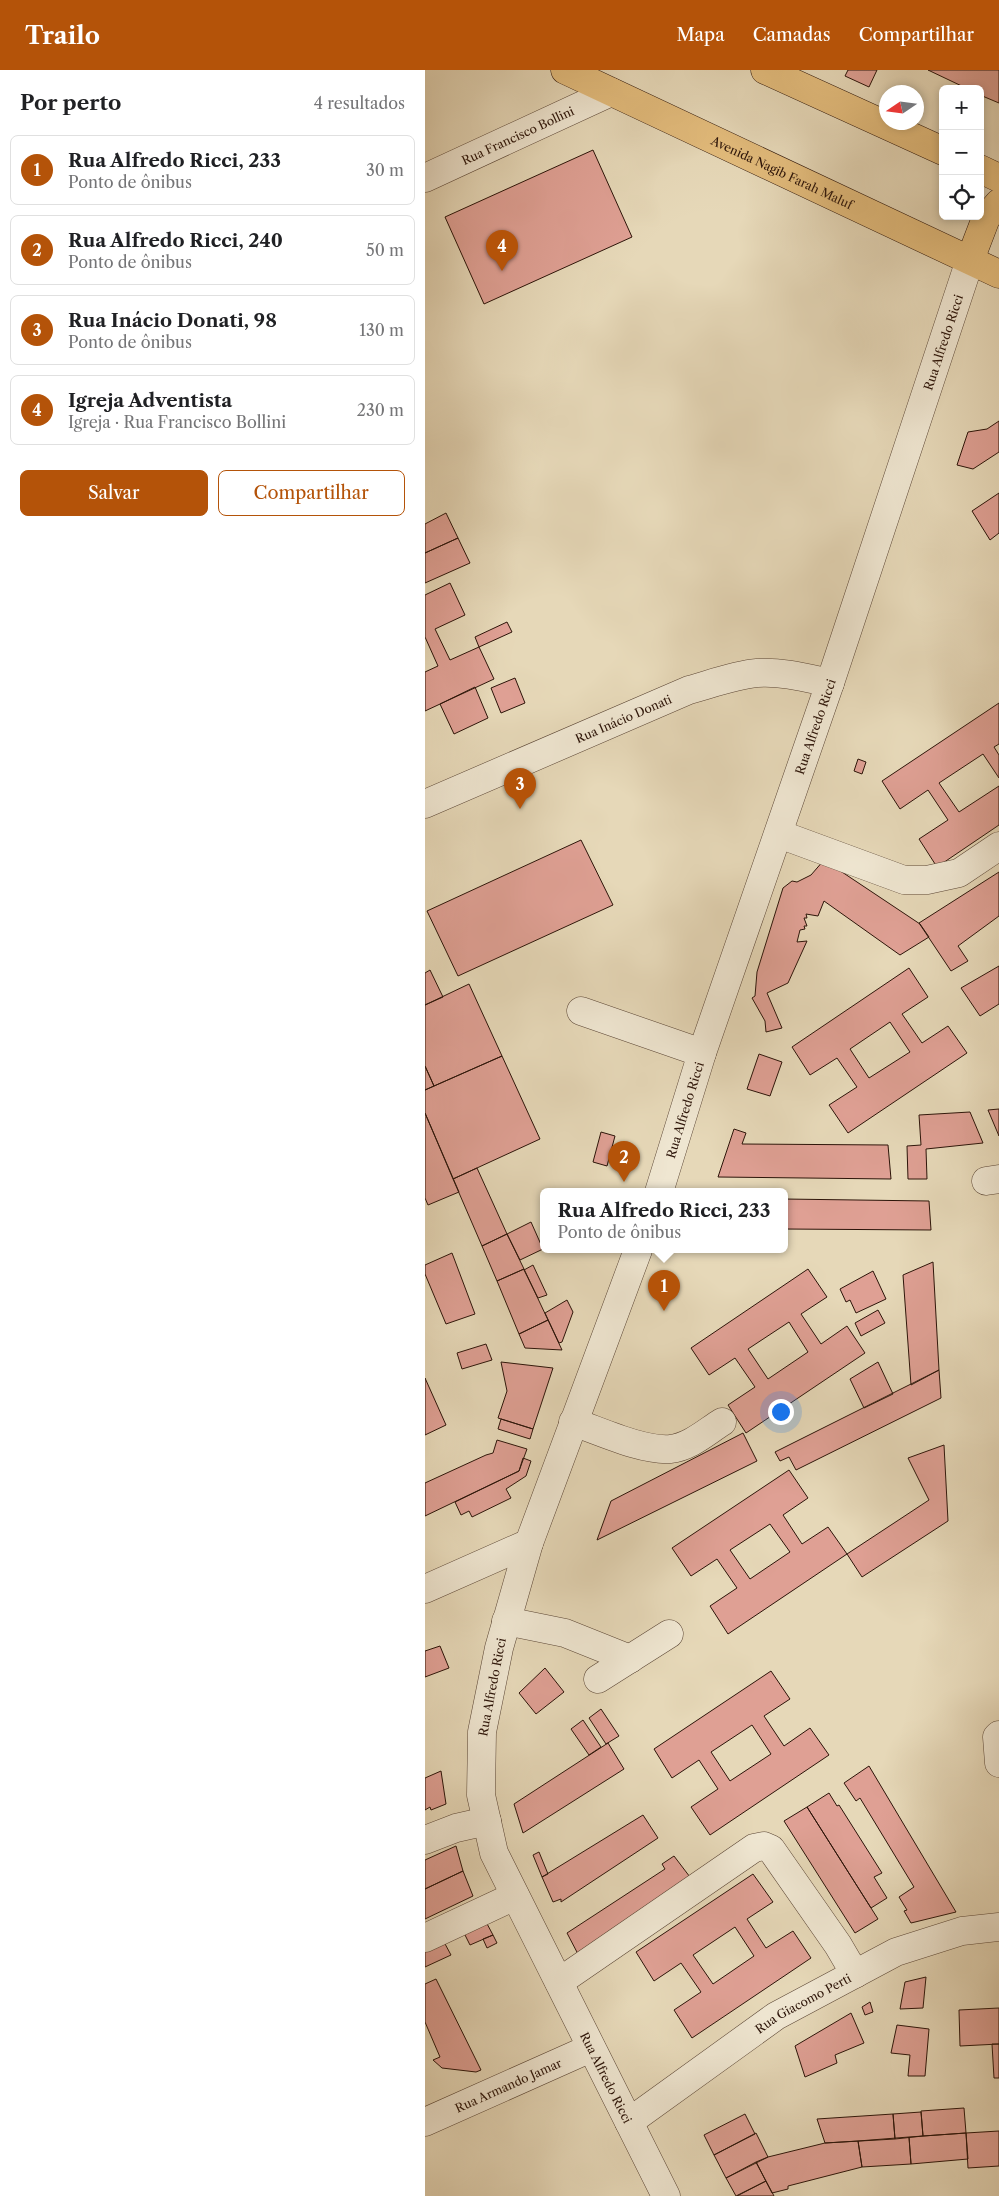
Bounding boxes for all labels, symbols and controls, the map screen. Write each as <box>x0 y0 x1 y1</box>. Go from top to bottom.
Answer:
text: Trailo <box>25 21 100 50</box>
text: Mapa <box>677 24 725 46</box>
text: Camadas <box>753 24 831 46</box>
text: Compartilhar <box>859 24 974 46</box>
north arrow <box>879 85 924 130</box>
map controls <box>939 85 984 220</box>
button: + <box>939 85 984 130</box>
text: Por perto <box>20 90 121 115</box>
text: 4 resultados <box>314 93 405 113</box>
street label: Rua Francisco Bollini <box>459 103 576 168</box>
button: − <box>939 130 984 175</box>
street label: Avenida Nagib Farah Maluf <box>708 132 857 213</box>
text: Rua Alfredo Ricci, 233 <box>68 149 281 172</box>
text: 1 <box>33 160 41 180</box>
text: 30 m <box>366 160 404 180</box>
text: Ponto de ônibus <box>68 172 192 192</box>
button: locate <box>939 175 984 220</box>
text: Rua Alfredo Ricci, 240 <box>68 229 283 252</box>
pin: 4 <box>486 230 518 271</box>
text: 2 <box>32 240 42 260</box>
text: 50 m <box>366 240 404 260</box>
text: Ponto de ônibus <box>68 252 192 272</box>
street label: Rua Alfredo Ricci <box>920 292 966 392</box>
text: Rua Inácio Donati, 98 <box>68 309 277 332</box>
text: 3 <box>32 320 42 340</box>
text: 130 m <box>359 320 404 340</box>
text: Ponto de ônibus <box>68 332 192 352</box>
text: Igreja Adventista <box>68 389 232 412</box>
text: 4 <box>32 400 42 420</box>
text: 230 m <box>357 400 404 420</box>
text: Igreja · Rua Francisco Bollini <box>68 412 286 432</box>
button: Salvar <box>20 470 208 516</box>
button: Compartilhar <box>218 470 405 516</box>
street label: Rua Alfredo Ricci <box>792 676 838 776</box>
street label: Rua Inácio Donati <box>573 691 674 746</box>
pin: 3 <box>504 768 536 809</box>
street label: Rua Alfredo Ricci <box>662 1059 706 1160</box>
pin: 2 <box>608 1141 640 1182</box>
popup <box>540 1188 788 1253</box>
text: Rua Alfredo Ricci, 233 <box>557 1199 771 1222</box>
text: Ponto de ônibus <box>557 1222 681 1242</box>
pin: 1 <box>648 1270 680 1311</box>
your location <box>768 1399 794 1425</box>
street label: Rua Alfredo Ricci <box>475 1636 509 1737</box>
street label: Rua Giacomo Perti <box>752 1970 854 2036</box>
street label: Rua Alfredo Ricci <box>577 2029 636 2126</box>
street label: Rua Armando Jamar <box>453 2055 564 2115</box>

